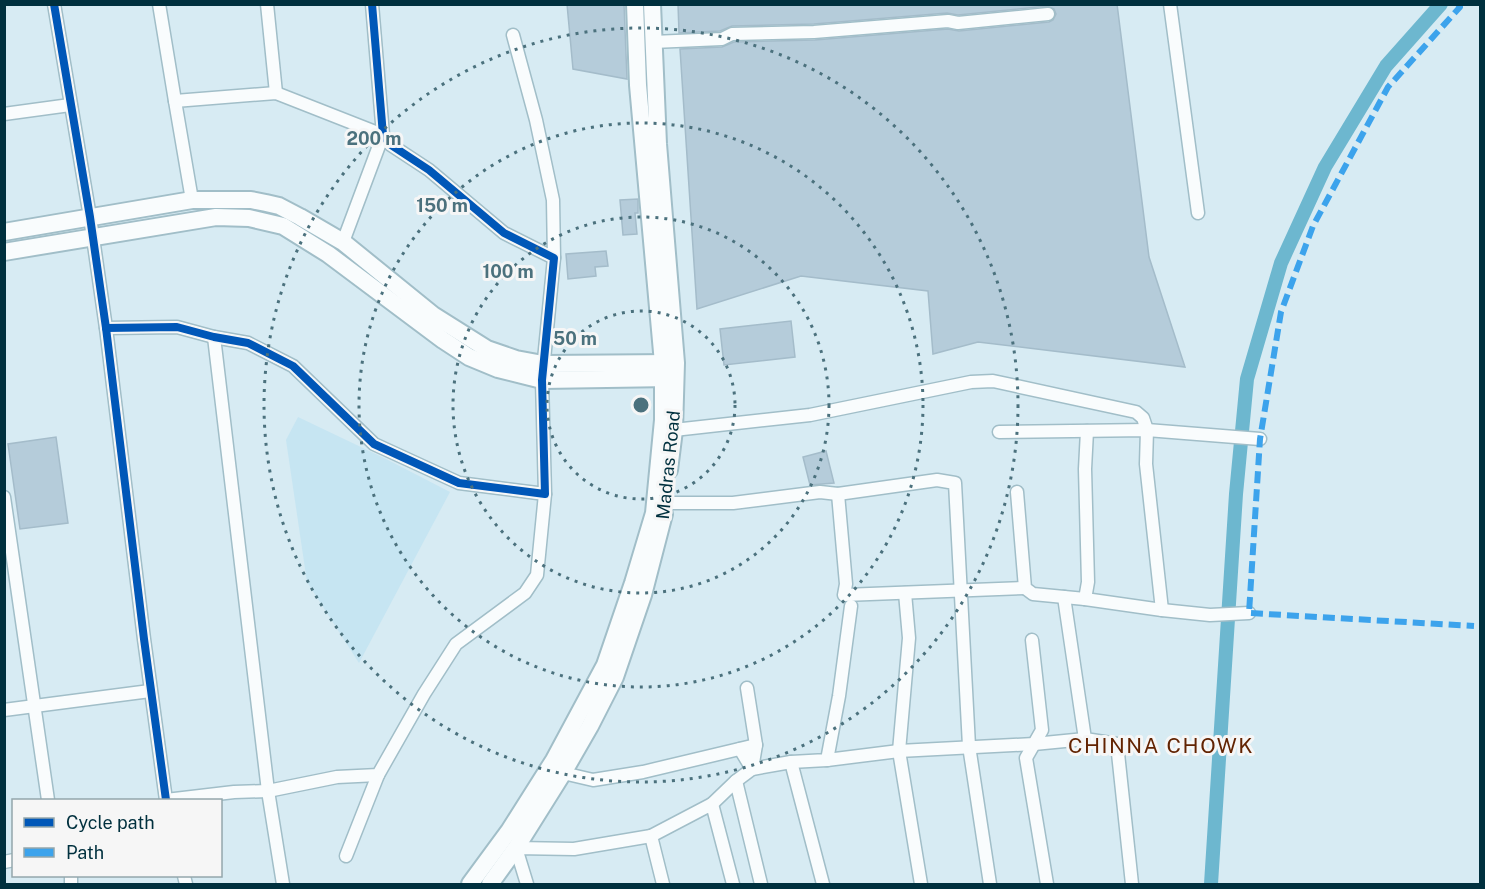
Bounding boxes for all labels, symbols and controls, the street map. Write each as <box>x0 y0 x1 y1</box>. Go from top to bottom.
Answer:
text: 200 m <box>347 128 401 149</box>
text: 150 m <box>416 195 468 216</box>
text: 100 m <box>482 261 534 282</box>
text: 50 m <box>553 328 597 349</box>
centre of rings <box>631 395 651 415</box>
street label: Madras Road <box>652 410 684 520</box>
district label: CHINNA CHOWK <box>1068 733 1254 758</box>
legend <box>12 799 222 877</box>
text: Cycle path <box>66 812 155 833</box>
text: Path <box>66 842 104 863</box>

